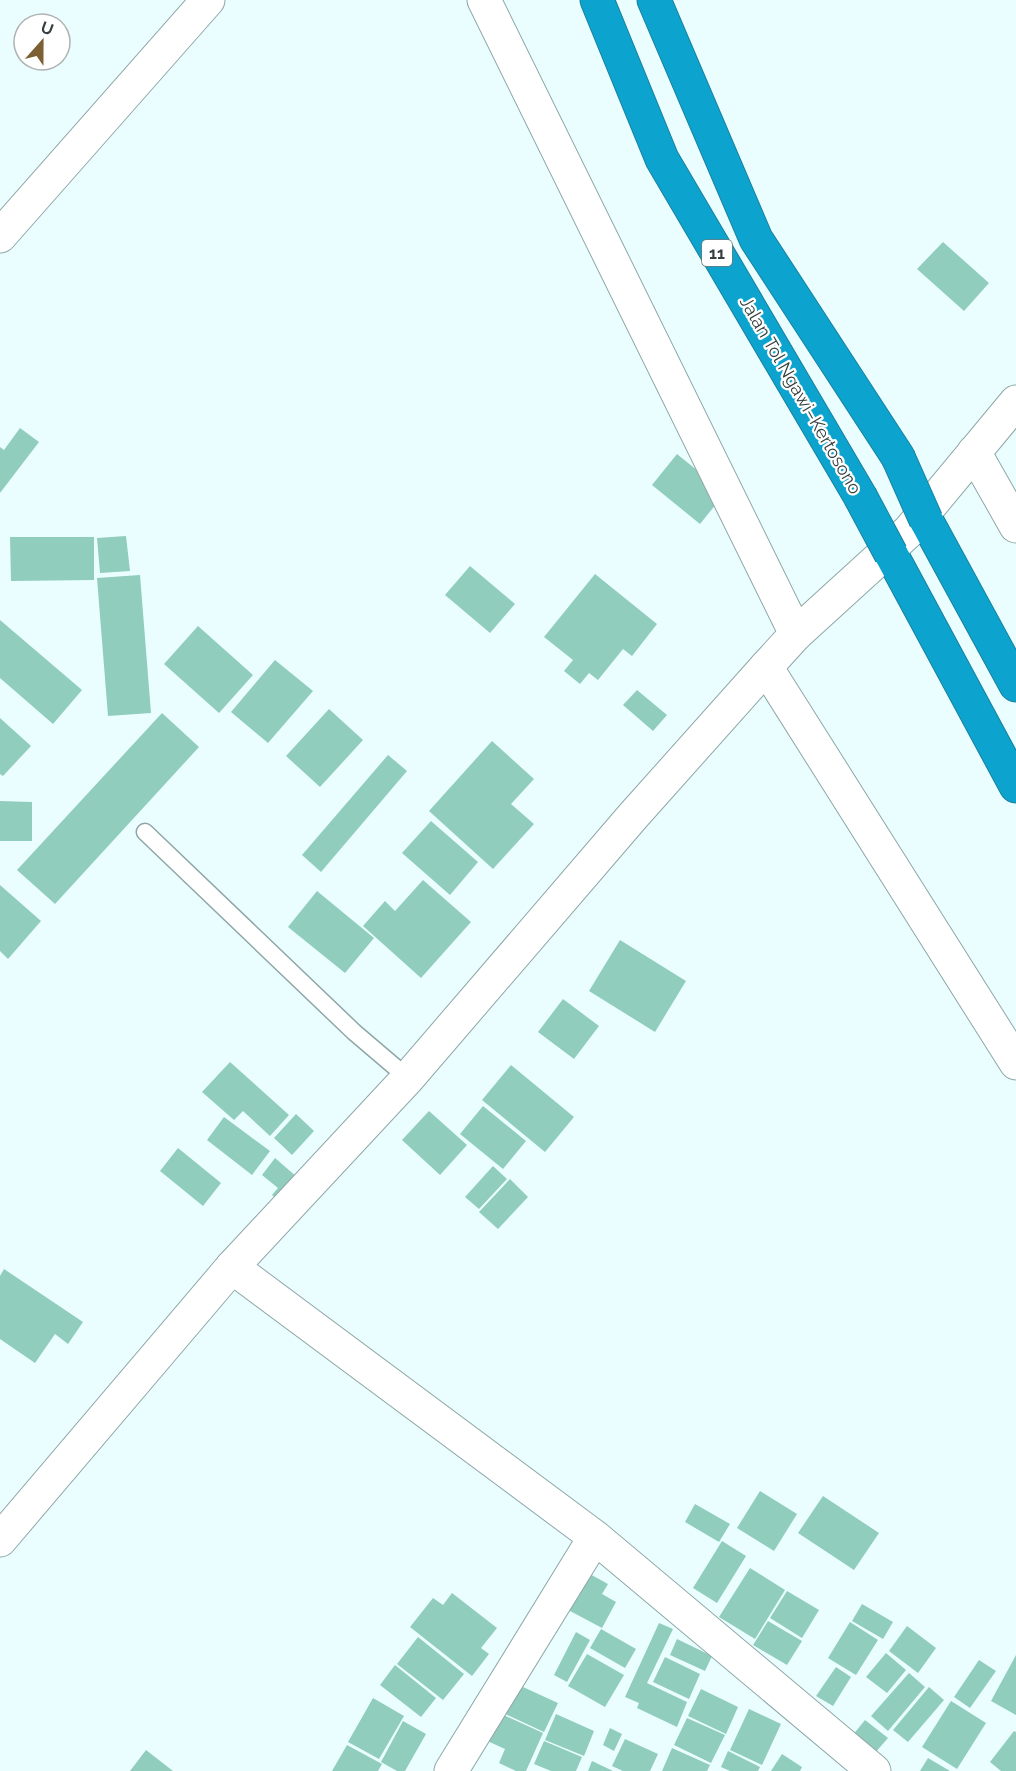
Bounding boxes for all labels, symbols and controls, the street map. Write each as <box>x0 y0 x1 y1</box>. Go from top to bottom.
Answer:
north arrow <box>12 12 72 72</box>
text: U <box>38 17 56 39</box>
road number: 11 <box>702 240 732 266</box>
street label: Jalan Tol Ngawi–Kertosono <box>736 293 866 498</box>

